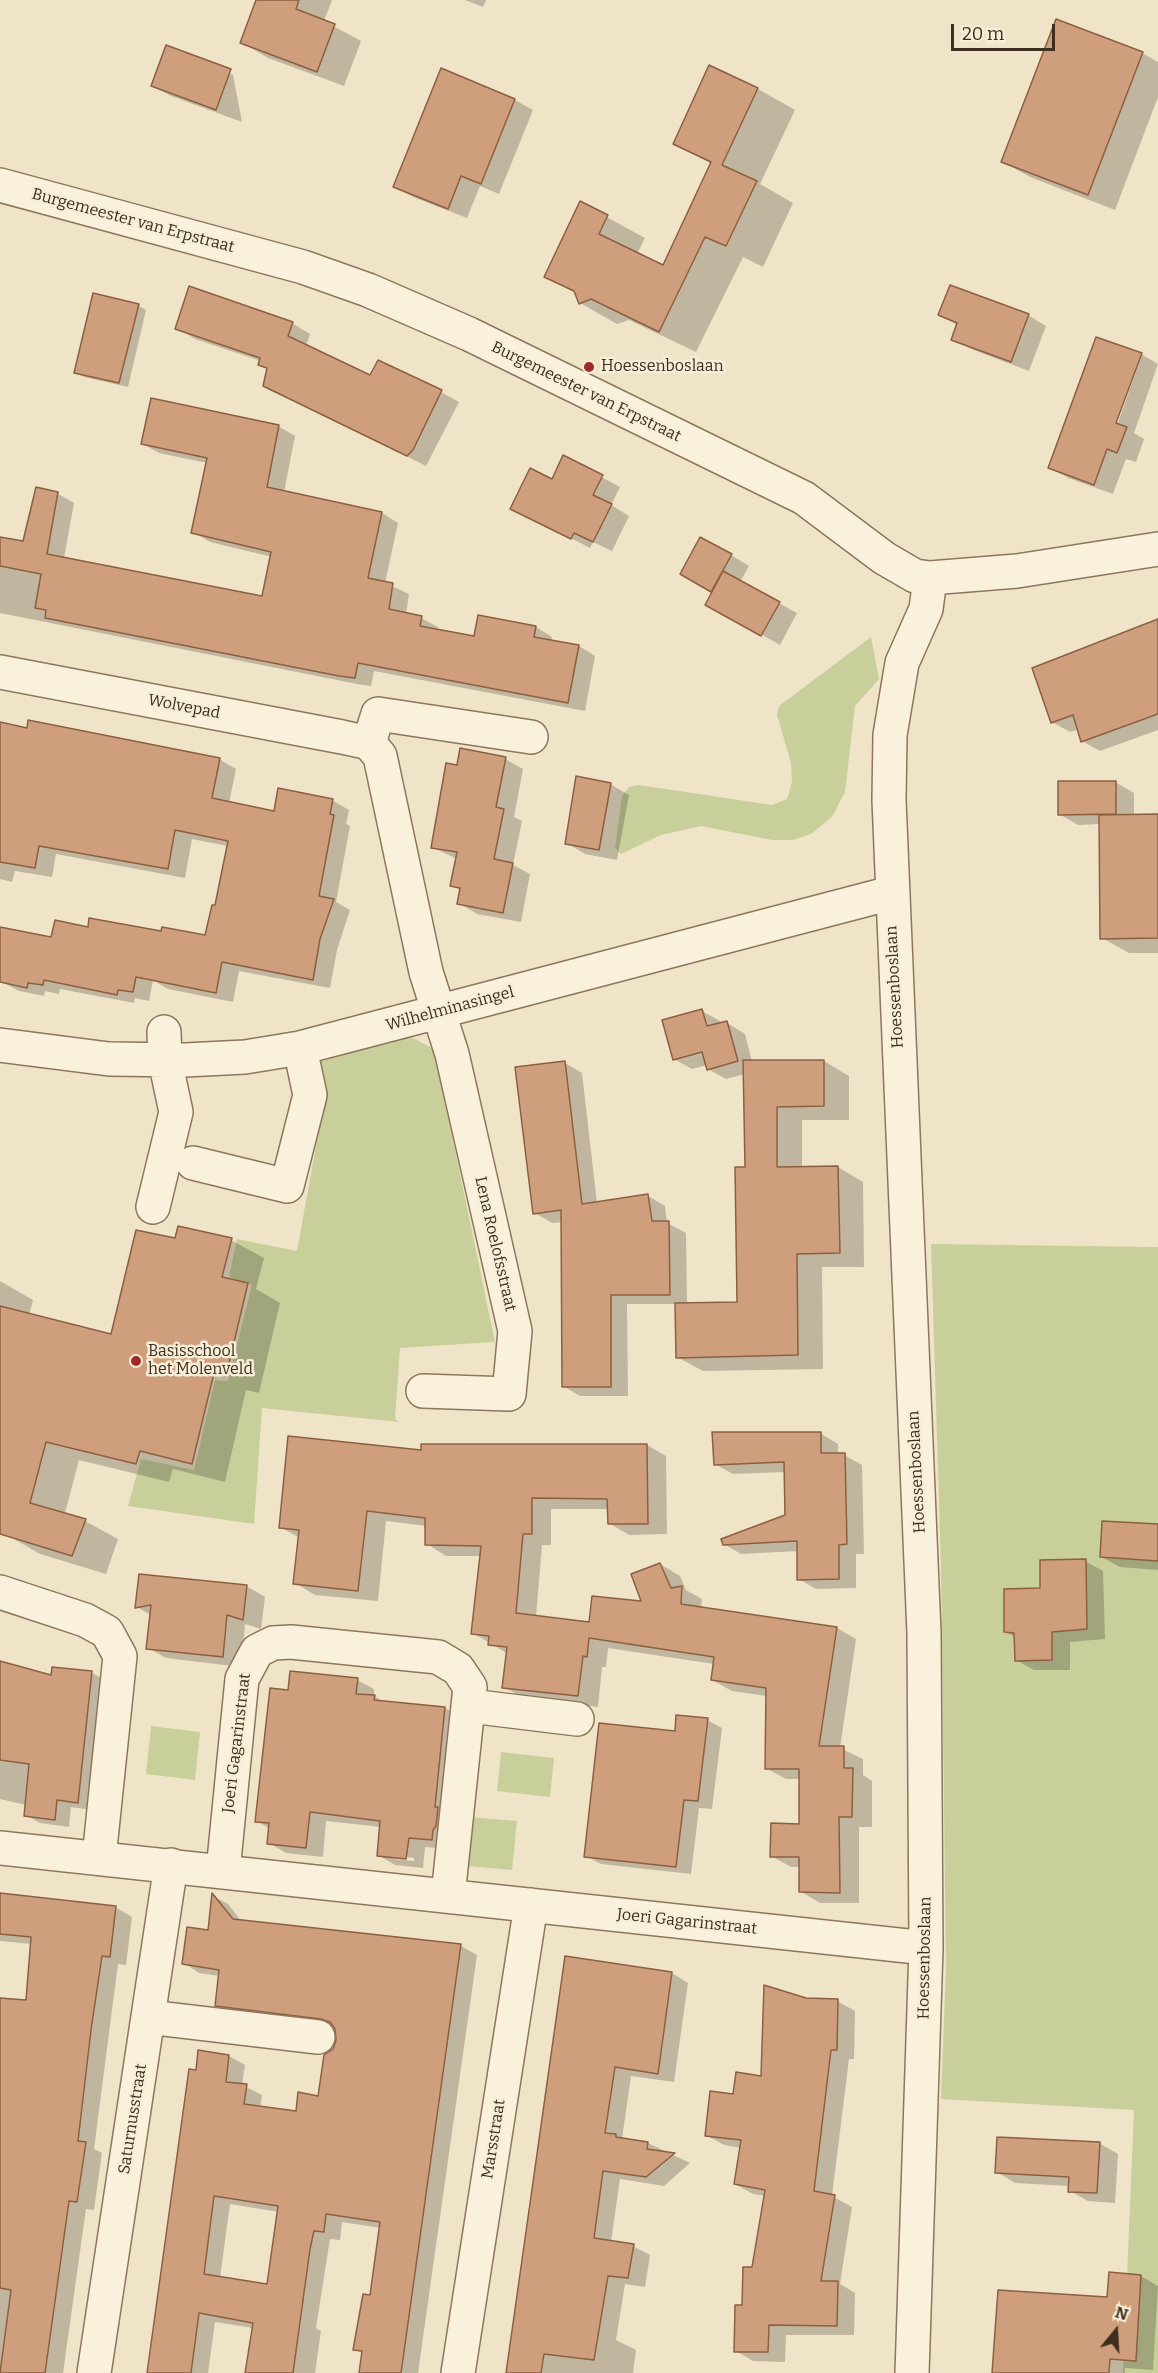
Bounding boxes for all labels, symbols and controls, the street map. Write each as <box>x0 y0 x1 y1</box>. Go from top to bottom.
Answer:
scale bar <box>954 12 1058 50</box>
text: 20 m <box>962 23 1004 45</box>
street label: Burgemeester van Erpstraat <box>30 185 236 257</box>
street label: Burgemeester van Erpstraat <box>488 338 684 446</box>
place label: Hoessenboslaan <box>601 357 724 377</box>
marker: Hoessenboslaan <box>582 360 596 374</box>
street label: Wolvepad <box>146 691 222 723</box>
street label: Hoessenboslaan <box>882 925 908 1049</box>
street label: Wilhelminasingel <box>384 983 516 1035</box>
street label: Lena Roelofsstraat <box>470 1175 520 1313</box>
place label: Basisschool het Molenveld <box>148 1342 253 1380</box>
marker: Basisschool het Molenveld <box>129 1354 143 1368</box>
street label: Hoessenboslaan <box>904 1410 930 1534</box>
street label: Joeri Gagarinstraat <box>219 1672 255 1814</box>
street label: Hoessenboslaan <box>914 1896 936 2020</box>
street label: Joeri Gagarinstraat <box>616 1905 758 1939</box>
street label: Saturnusstraat <box>115 2062 151 2176</box>
street label: Marsstraat <box>478 2098 510 2180</box>
north arrow <box>1086 2301 1146 2361</box>
text: N <box>1113 2302 1131 2324</box>

